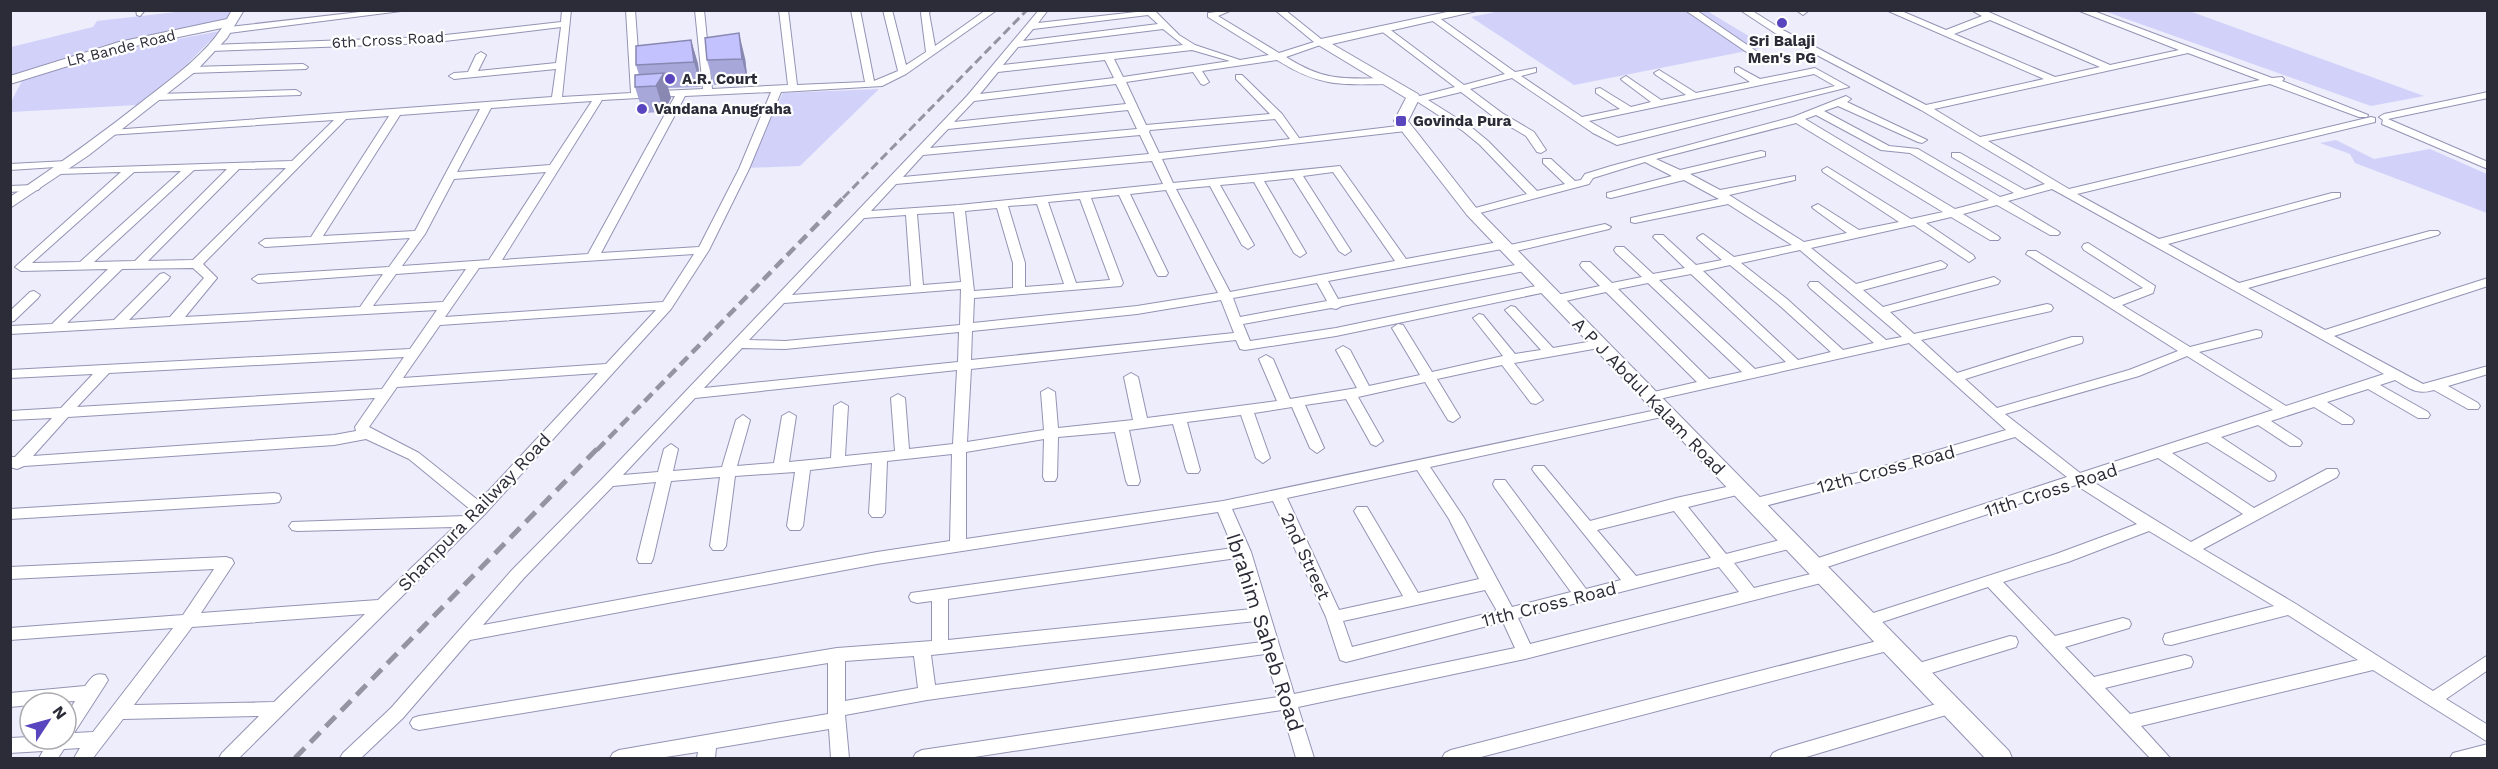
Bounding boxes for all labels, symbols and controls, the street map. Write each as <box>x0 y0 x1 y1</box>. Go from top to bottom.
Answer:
marker: Sri Balaji Men's PG <box>1775 16 1789 30</box>
street label: LR Bande Road <box>65 26 177 70</box>
street label: 6th Cross Road <box>331 28 445 52</box>
place label: Sri Balaji Men's PG <box>1748 32 1816 67</box>
place label: A.R. Court <box>682 70 758 88</box>
marker: A.R. Court <box>663 72 677 86</box>
place label: Vandana Anugraha <box>654 100 792 118</box>
marker: Vandana Anugraha <box>635 102 649 116</box>
place label: Govinda Pura <box>1413 112 1512 130</box>
marker: Govinda Pura <box>1394 114 1408 128</box>
street label: A P J Abdul Kalam Road <box>1568 313 1730 479</box>
street label: Shampura Railway Road <box>393 429 555 595</box>
street label: 12th Cross Road <box>1815 441 1957 497</box>
street label: 11th Cross Road <box>1982 459 2120 521</box>
street label: 2nd Street <box>1277 509 1335 603</box>
street label: Ibrahim Saheb Road <box>1221 530 1309 734</box>
street label: 11th Cross Road <box>1479 577 1619 631</box>
north arrow <box>18 691 78 751</box>
text: N <box>49 702 71 723</box>

